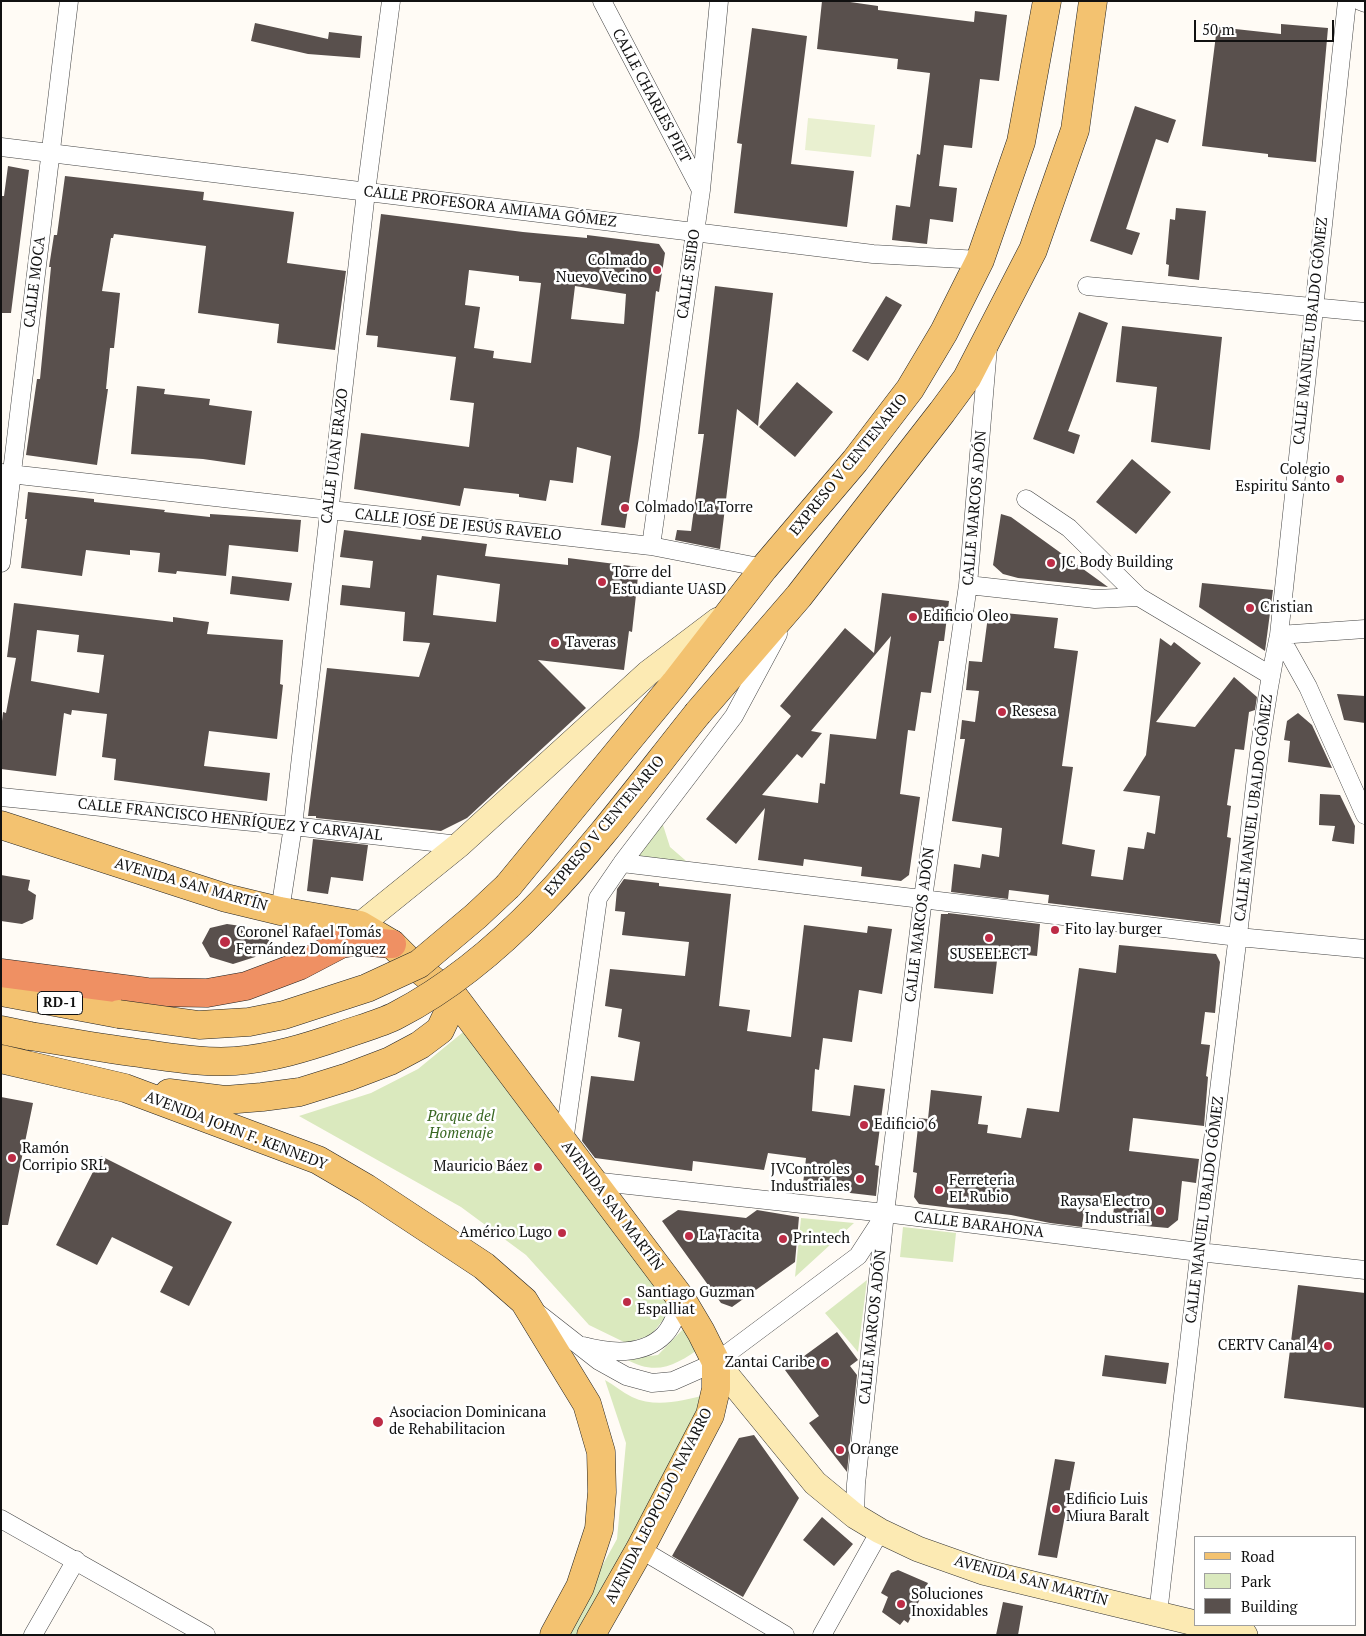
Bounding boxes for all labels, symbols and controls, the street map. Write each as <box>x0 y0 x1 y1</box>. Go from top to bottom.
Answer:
scale bar <box>1196 10 1336 42</box>
text: 50 m <box>1202 19 1235 39</box>
street label: CALLE CHARLES PIET <box>608 26 694 166</box>
street label: CALLE PROFESORA AMIAMA GÓMEZ <box>362 183 618 231</box>
street label: CALLE MANUEL UBALDO GÓMEZ <box>1290 216 1332 446</box>
street label: CALLE SEIBO <box>674 228 704 320</box>
street label: CALLE MOCA <box>20 235 50 329</box>
place label: Colmado Nuevo Vecino <box>556 252 647 287</box>
marker: Colmado Nuevo Vecino <box>651 264 663 276</box>
street label: CALLE JUAN ERAZO <box>318 387 352 525</box>
street label: EXPRESO V CENTENARIO <box>786 390 912 540</box>
street label: CALLE MARCOS ADÓN <box>959 430 991 586</box>
place label: Colegio Espiritu Santo <box>1235 461 1330 496</box>
marker: Colegio Espiritu Santo <box>1334 473 1346 485</box>
place label: Colmado La Torre <box>635 499 753 517</box>
marker: Colmado La Torre <box>619 502 631 514</box>
street label: CALLE JOSÉ DE JESÚS RAVELO <box>354 505 562 545</box>
place label: JC Body Building <box>1061 554 1173 572</box>
marker: JC Body Building <box>1045 557 1057 569</box>
place label: Torre del Estudiante UASD <box>612 564 726 599</box>
marker: Torre del Estudiante UASD <box>596 576 608 588</box>
place label: Cristian <box>1260 599 1313 617</box>
marker: Cristian <box>1244 602 1256 614</box>
place label: Edificio Oleo <box>923 608 1008 626</box>
marker: Edificio Oleo <box>907 611 919 623</box>
place label: Taveras <box>565 634 616 652</box>
marker: Taveras <box>549 637 561 649</box>
street label: CALLE MANUEL UBALDO GÓMEZ <box>1231 693 1277 923</box>
place label: Resesa <box>1012 703 1057 721</box>
marker: Resesa <box>996 706 1008 718</box>
street label: EXPRESO V CENTENARIO <box>541 752 669 900</box>
street label: CALLE FRANCISCO HENRÍQUEZ Y CARVAJAL <box>77 795 383 845</box>
street label: CALLE MARCOS ADÓN <box>902 847 938 1003</box>
street label: AVENIDA SAN MARTÍN <box>112 855 270 915</box>
place label: Fito lay burger <box>1065 921 1162 939</box>
place label: Coronel Rafael Tomás Fernández Domínguez <box>236 924 386 959</box>
marker: Fito lay burger <box>1049 924 1061 936</box>
marker: SUSEELECT <box>983 932 995 944</box>
marker: Coronel Rafael Tomás Fernández Domínguez <box>218 935 232 949</box>
place label: SUSEELECT <box>949 946 1029 964</box>
road number: RD-1 <box>38 991 82 1014</box>
street label: AVENIDA JOHN F. KENNEDY <box>142 1088 330 1174</box>
street label: CALLE MANUEL UBALDO GÓMEZ <box>1182 1095 1228 1325</box>
park label: Parque del Homenaje <box>427 1108 495 1143</box>
place label: Edificio 6 <box>874 1116 936 1134</box>
marker: Edificio 6 <box>858 1119 870 1131</box>
street label: AVENIDA SAN MARTÍN <box>557 1137 667 1275</box>
place label: Ramón Corripio SRL <box>22 1140 106 1175</box>
marker: Ramón Corripio SRL <box>6 1152 18 1164</box>
place label: Mauricio Báez <box>434 1158 528 1176</box>
marker: Mauricio Báez <box>532 1161 544 1173</box>
place label: JVControles Industriales <box>770 1161 850 1196</box>
place label: Ferreteria EL Rubio <box>949 1172 1015 1207</box>
marker: JVControles Industriales <box>854 1173 866 1185</box>
marker: Ferreteria EL Rubio <box>933 1184 945 1196</box>
place label: Raysa Electro Industrial <box>1060 1193 1150 1228</box>
marker: Raysa Electro Industrial <box>1154 1205 1166 1217</box>
street label: CALLE BARAHONA <box>913 1208 1045 1242</box>
place label: Américo Lugo <box>459 1224 552 1242</box>
marker: Américo Lugo <box>556 1227 568 1239</box>
place label: La Tacita <box>699 1227 760 1245</box>
marker: La Tacita <box>683 1230 695 1242</box>
place label: Printech <box>793 1230 850 1248</box>
marker: Printech <box>777 1233 789 1245</box>
street label: CALLE MARCOS ADÓN <box>856 1249 890 1405</box>
place label: Santiago Guzman Espalliat <box>637 1284 755 1319</box>
marker: Santiago Guzman Espalliat <box>621 1296 633 1308</box>
place label: CERTV Canal 4 <box>1218 1337 1318 1355</box>
marker: CERTV Canal 4 <box>1322 1340 1334 1352</box>
place label: Zantai Caribe <box>725 1354 815 1372</box>
marker: Zantai Caribe <box>819 1357 831 1369</box>
place label: Asociacion Dominicana de Rehabilitacion <box>389 1404 546 1439</box>
street label: AVENIDA LEOPOLDO NAVARRO <box>602 1405 716 1607</box>
marker: Asociacion Dominicana de Rehabilitacion <box>371 1415 385 1429</box>
place label: Orange <box>850 1441 899 1459</box>
marker: Orange <box>834 1444 846 1456</box>
place label: Edificio Luis Miura Baralt <box>1066 1491 1149 1526</box>
marker: Edificio Luis Miura Baralt <box>1050 1503 1062 1515</box>
legend <box>1194 1536 1356 1626</box>
text: Road <box>1241 1546 1274 1566</box>
street label: AVENIDA SAN MARTÍN <box>952 1552 1110 1610</box>
text: Park <box>1241 1571 1271 1591</box>
place label: Soluciones Inoxidables <box>911 1586 988 1621</box>
text: Building <box>1241 1596 1298 1616</box>
marker: Soluciones Inoxidables <box>895 1598 907 1610</box>

